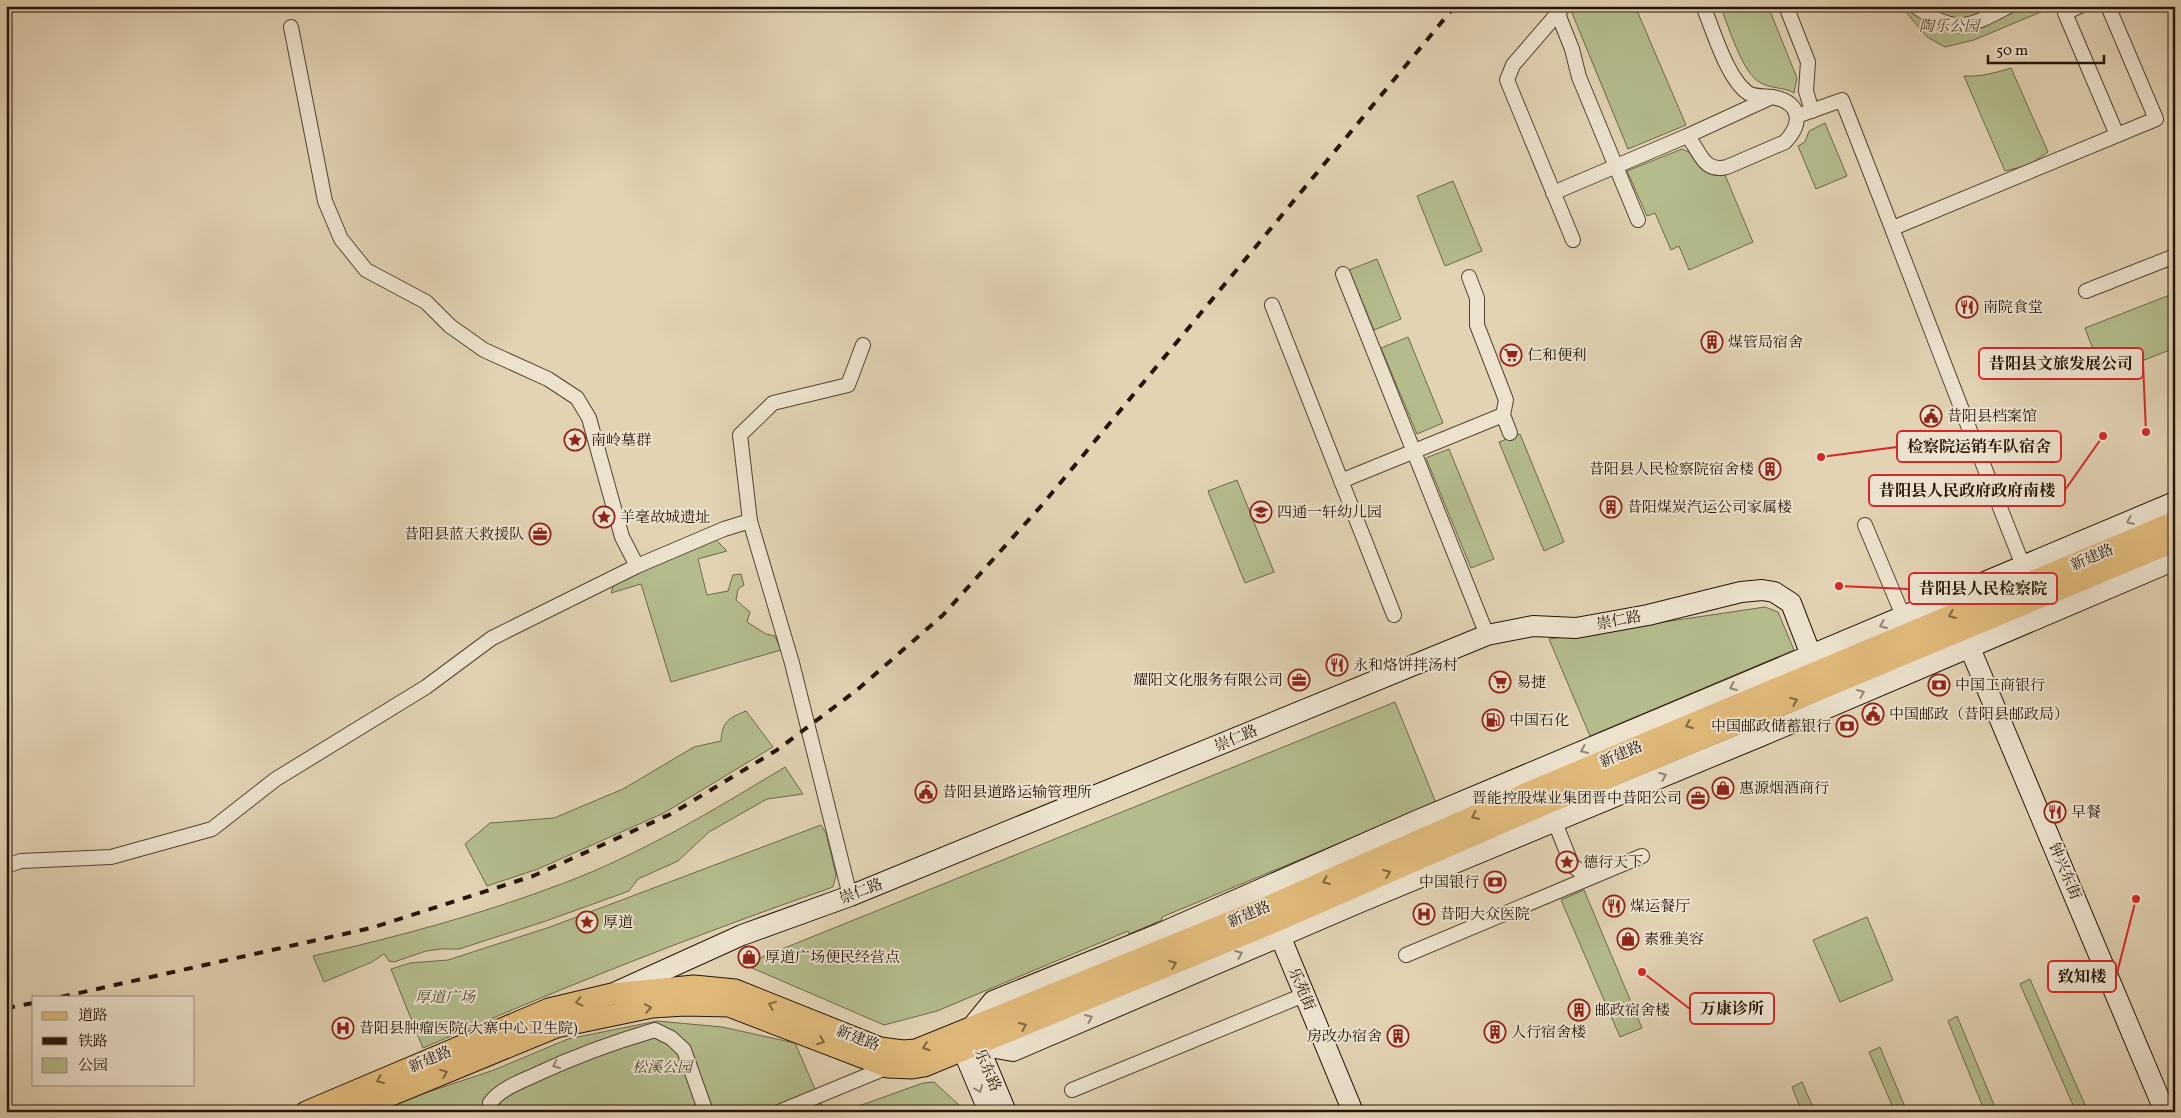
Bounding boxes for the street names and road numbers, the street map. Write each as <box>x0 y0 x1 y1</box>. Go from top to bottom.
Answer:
street label: 新建路 <box>2068 540 2117 577</box>
street label: 崇仁路 <box>1595 607 1643 636</box>
street label: 崇仁路 <box>1212 721 1261 758</box>
street label: 新建路 <box>1597 737 1646 774</box>
street label: 钟兴东街 <box>2042 840 2085 903</box>
street label: 崇仁路 <box>837 875 886 910</box>
street label: 新建路 <box>1225 897 1274 934</box>
street label: 乐苑街 <box>1282 965 1319 1014</box>
street label: 新建路 <box>833 1022 882 1057</box>
street label: 新建路 <box>406 1042 455 1079</box>
street label: 乐东路 <box>968 1046 1005 1095</box>

